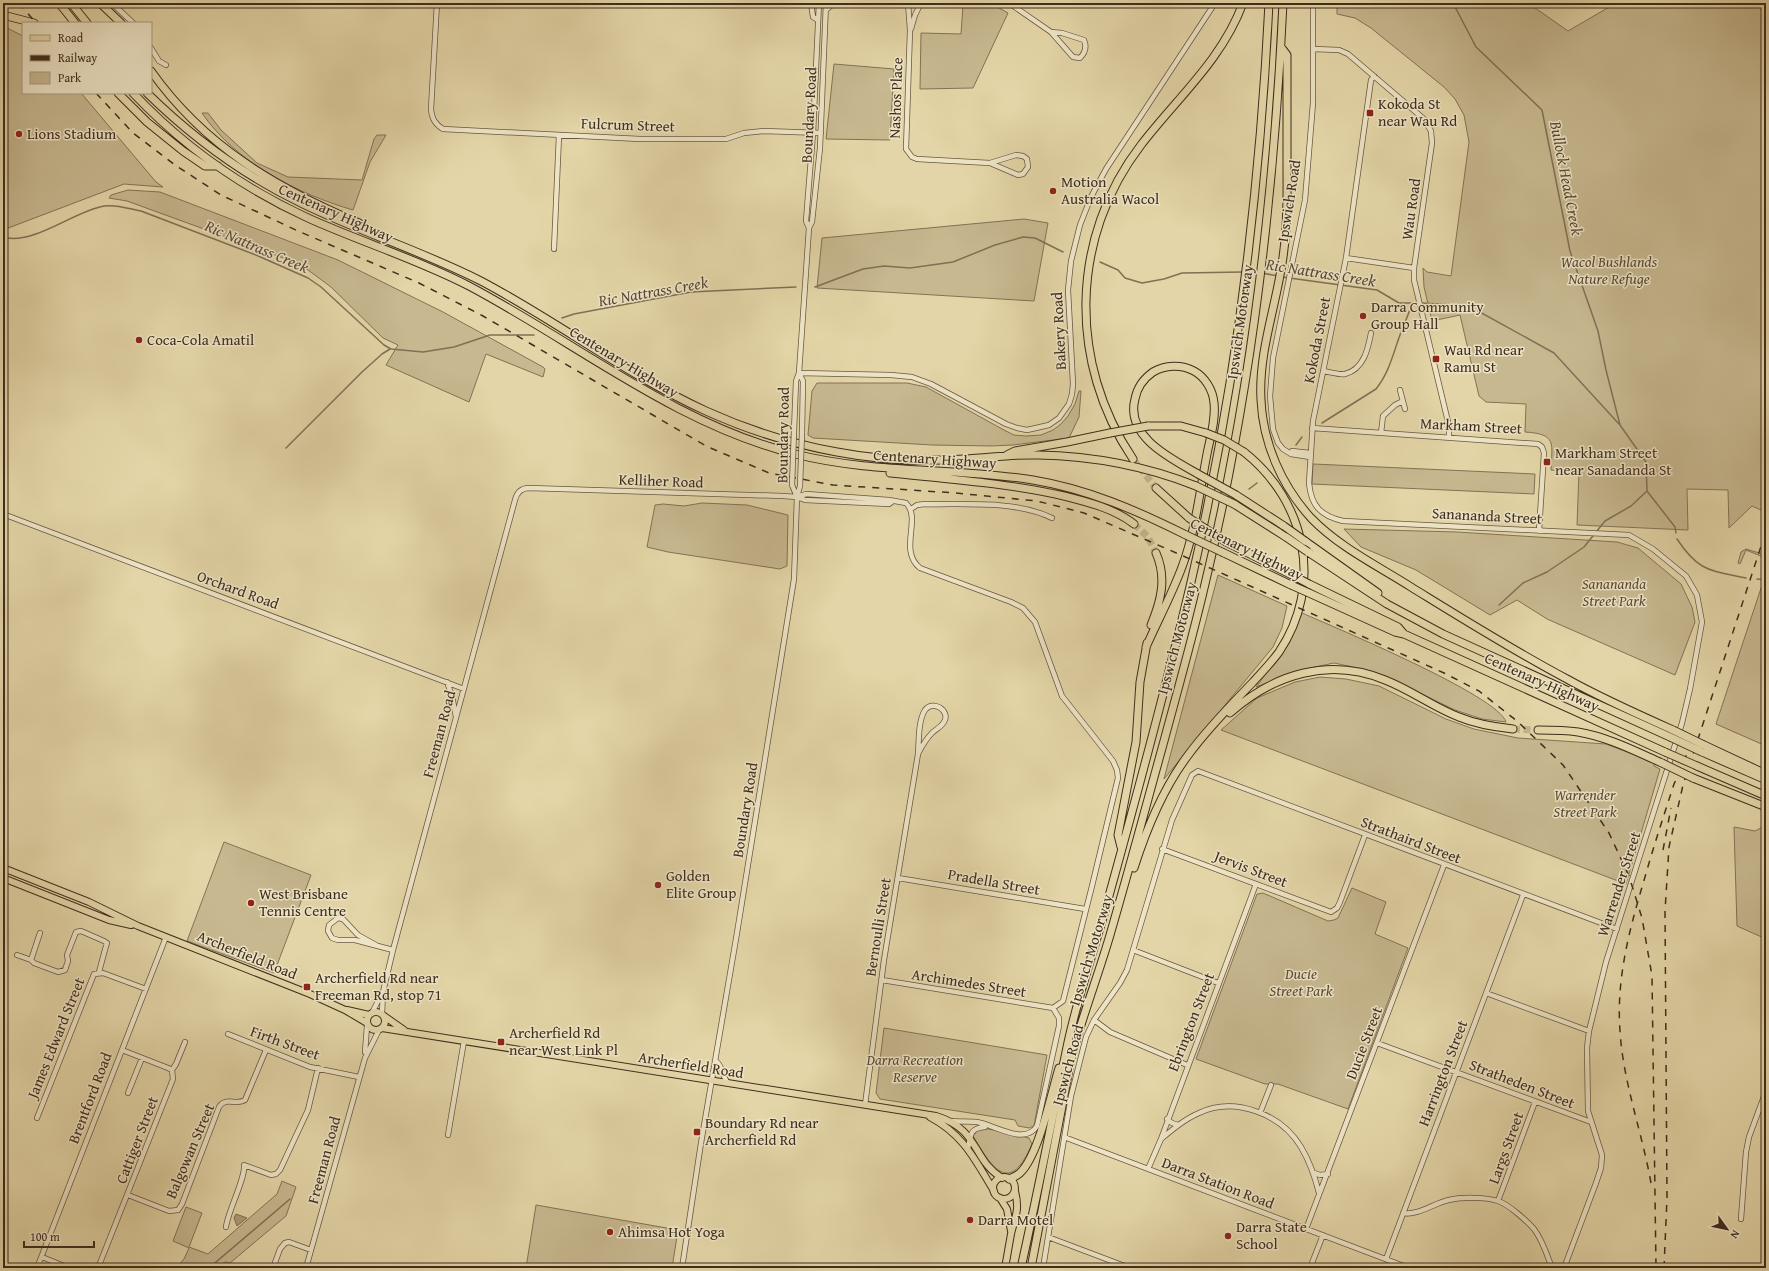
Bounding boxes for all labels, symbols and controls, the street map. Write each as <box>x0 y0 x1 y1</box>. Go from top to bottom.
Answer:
legend <box>22 22 152 94</box>
text: Road <box>58 29 84 46</box>
text: Railway <box>58 49 97 66</box>
street label: Nashos Place <box>884 57 907 139</box>
street label: Boundary Road <box>795 66 822 164</box>
text: Park <box>58 69 82 86</box>
place label: Kokoda St near Wau Rd <box>1378 93 1457 131</box>
marker: Kokoda St near Wau Rd <box>1365 108 1375 118</box>
street label: Fulcrum Street <box>581 112 676 137</box>
water label: Bullock Head Creek <box>1544 118 1590 238</box>
place label: Lions Stadium <box>27 123 117 144</box>
marker: Lions Stadium <box>14 129 24 139</box>
street label: Ipswich Road <box>1272 158 1305 244</box>
place label: Motion Australia Wacol <box>1061 171 1159 209</box>
street label: Wau Road <box>1396 177 1425 241</box>
street label: Centenary Highway <box>276 178 397 247</box>
marker: Motion Australia Wacol <box>1048 186 1058 196</box>
water label: Ric Nattrass Creek <box>200 213 313 279</box>
water label: Ric Nattrass Creek <box>1263 251 1378 293</box>
park label: Wacol Bushlands Nature Refuge <box>1561 251 1658 289</box>
street label: Ipswich Motorway <box>1221 263 1258 381</box>
water label: Ric Nattrass Creek <box>595 269 710 313</box>
street label: Bakery Road <box>1046 291 1071 371</box>
street label: Kokoda Street <box>1298 294 1335 385</box>
place label: Darra Community Group Hall <box>1371 296 1484 334</box>
marker: Darra Community Group Hall <box>1358 311 1368 321</box>
street label: Centenary Highway <box>566 321 683 403</box>
place label: Coca-Cola Amatil <box>147 329 254 350</box>
marker: Coca-Cola Amatil <box>134 335 144 345</box>
place label: Wau Rd near Ramu St <box>1444 339 1523 377</box>
marker: Wau Rd near Ramu St <box>1431 354 1441 364</box>
street label: Boundary Road <box>771 387 794 483</box>
street label: Markham Street <box>1419 412 1523 439</box>
place label: Markham Street near Sanadanda St <box>1555 442 1672 480</box>
street label: Centenary Highway <box>873 444 998 473</box>
marker: Markham Street near Sanadanda St <box>1542 457 1552 467</box>
street label: Kelliher Road <box>618 469 704 492</box>
street label: Sanananda Street <box>1431 502 1543 529</box>
street label: Centenary Highway <box>1187 512 1308 585</box>
street label: Orchard Road <box>194 565 282 614</box>
park label: Sanananda Street Park <box>1582 573 1646 611</box>
street label: Ipswich Motorway <box>1151 579 1202 696</box>
street label: Centenary Highway <box>1482 647 1603 716</box>
street label: Freeman Road <box>417 688 460 780</box>
street label: Boundary Road <box>727 761 762 859</box>
park label: Warrender Street Park <box>1553 784 1617 822</box>
street label: Strathaird Street <box>1358 811 1465 869</box>
street label: Warrender Street <box>1592 828 1646 939</box>
street label: Jervis Street <box>1210 844 1291 892</box>
street label: Pradella Street <box>946 863 1042 900</box>
place label: Golden Elite Group <box>666 865 736 903</box>
street label: Bernoulli Street <box>859 875 896 978</box>
marker: Golden Elite Group <box>653 880 663 890</box>
place label: West Brisbane Tennis Centre <box>259 883 348 921</box>
street label: Ipswich Motorway <box>1064 891 1118 1008</box>
marker: West Brisbane Tennis Centre <box>246 898 256 908</box>
street label: Archerfield Road <box>194 925 300 984</box>
street label: Archimedes Street <box>910 963 1029 1002</box>
park label: Ducie Street Park <box>1269 963 1333 1001</box>
place label: Archerfield Rd near Freeman Rd, stop 71 <box>315 967 442 1005</box>
street label: Ebrington Street <box>1162 969 1219 1074</box>
street label: James Edward Street <box>21 974 90 1103</box>
marker: Archerfield Rd near Freeman Rd, stop 71 <box>302 982 312 992</box>
street label: Ducie Street <box>1340 1003 1387 1082</box>
street label: Harrington Street <box>1413 1016 1473 1129</box>
street label: Firth Street <box>247 1020 324 1065</box>
place label: Archerfield Rd near West Link Pl <box>509 1022 618 1060</box>
street label: Ipswich Road <box>1047 1022 1088 1108</box>
marker: Archerfield Rd near West Link Pl <box>496 1037 506 1047</box>
street label: Archerfield Road <box>637 1046 745 1083</box>
street label: Brentford Road <box>62 1049 117 1147</box>
park label: Darra Recreation Reserve <box>866 1049 964 1087</box>
street label: Stratheden Street <box>1467 1054 1579 1114</box>
street label: Cattiger Street <box>110 1092 163 1187</box>
street label: Balgowan Street <box>160 1099 219 1202</box>
street label: Largs Street <box>1483 1108 1529 1187</box>
place label: Boundary Rd near Archerfield Rd <box>705 1112 818 1150</box>
street label: Freeman Road <box>302 1114 345 1206</box>
marker: Boundary Rd near Archerfield Rd <box>692 1127 702 1137</box>
street label: Darra Station Road <box>1159 1151 1277 1214</box>
place label: Darra Motel <box>978 1209 1053 1230</box>
north arrow <box>1707 1209 1747 1249</box>
marker: Darra Motel <box>965 1215 975 1225</box>
place label: Darra State School <box>1236 1216 1307 1254</box>
place label: Ahimsa Hot Yoga <box>618 1221 725 1242</box>
scale bar <box>24 1223 94 1249</box>
marker: Ahimsa Hot Yoga <box>605 1227 615 1237</box>
text: N <box>1726 1227 1744 1242</box>
text: 100 m <box>30 1228 60 1245</box>
marker: Darra State School <box>1223 1231 1233 1241</box>

